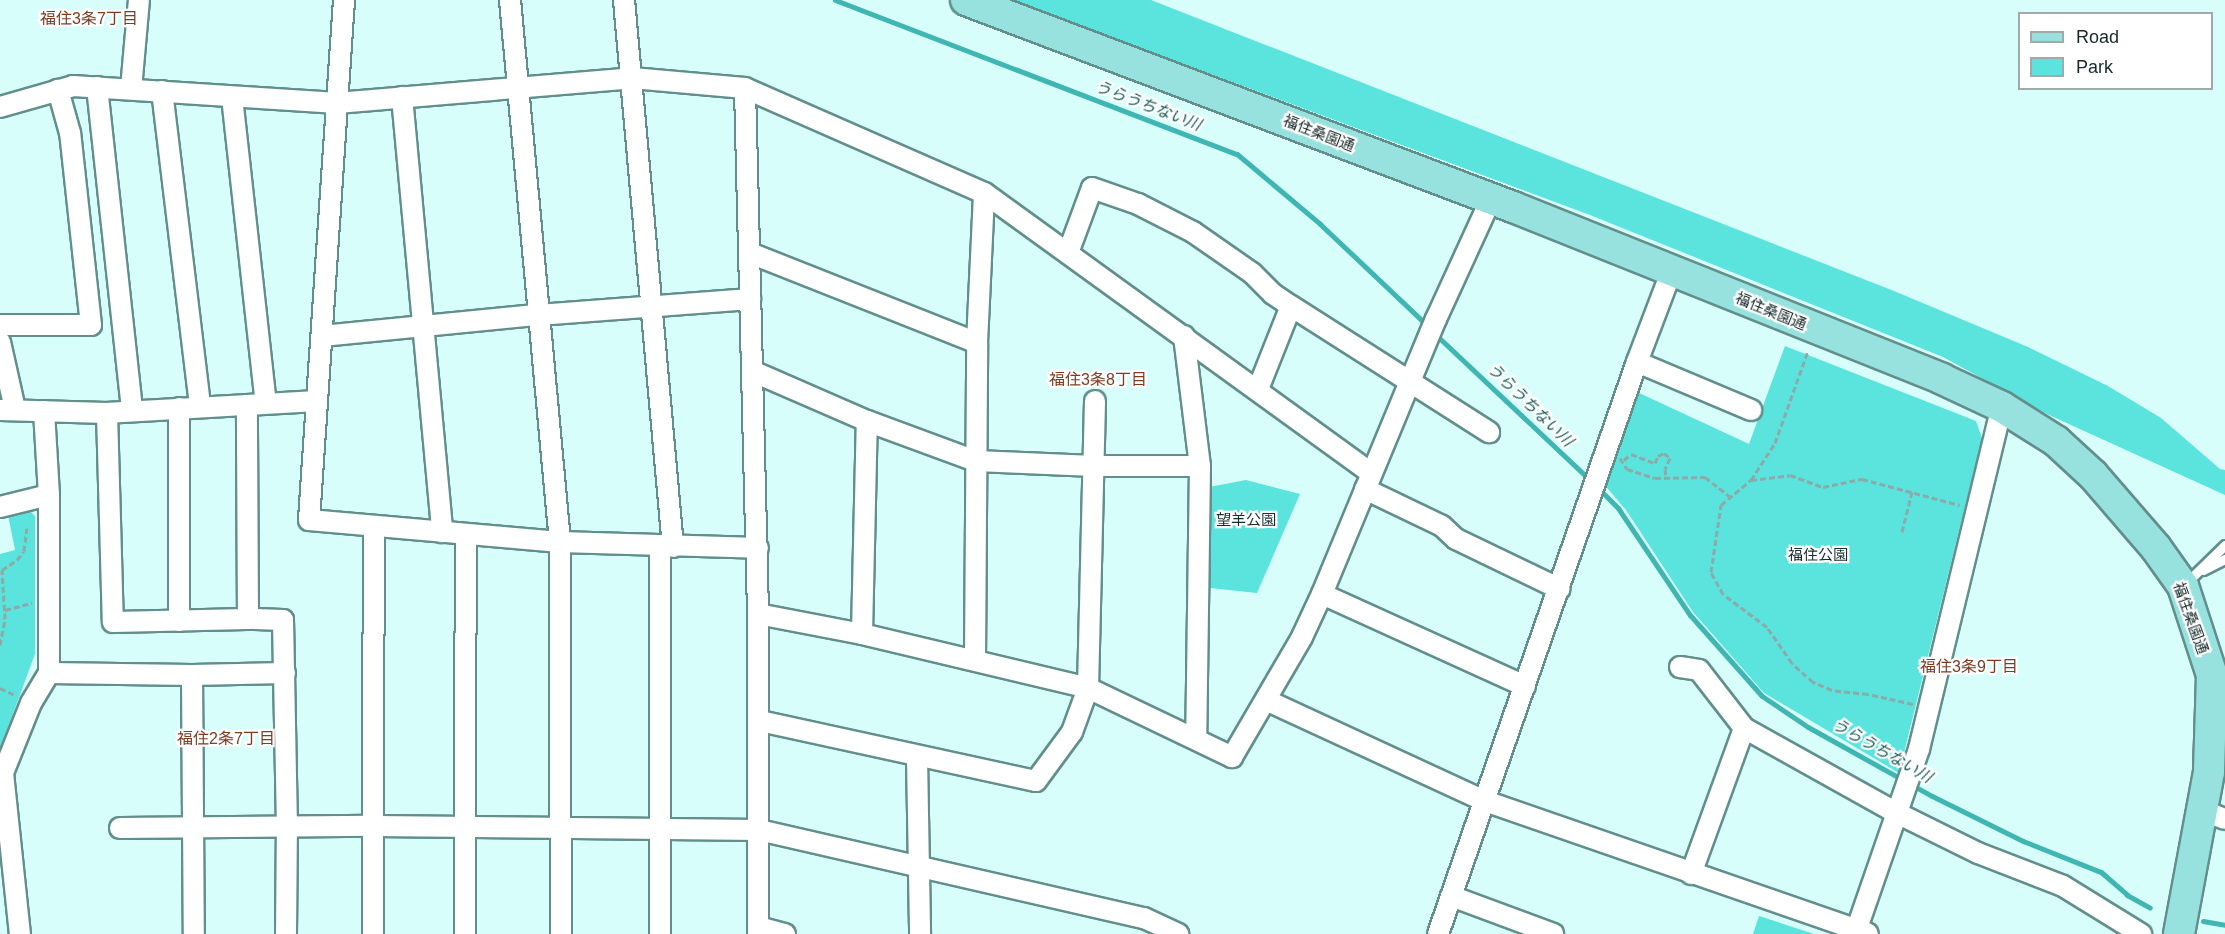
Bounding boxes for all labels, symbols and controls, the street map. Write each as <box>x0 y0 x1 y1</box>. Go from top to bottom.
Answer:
district label: 福住3条7丁目 <box>40 9 138 29</box>
legend <box>2018 12 2213 90</box>
text: Road <box>2076 27 2119 47</box>
text: Park <box>2076 57 2113 77</box>
water label: うらうちない川 <box>1092 77 1204 135</box>
street label: 福住桑園通 <box>1281 111 1357 155</box>
street label: 福住桑園通 <box>1733 289 1809 333</box>
water label: うらうちない川 <box>1483 359 1577 451</box>
district label: 福住3条8丁目 <box>1049 370 1147 390</box>
park label: 望羊公園 <box>1216 511 1276 529</box>
park label: 福住公園 <box>1788 546 1848 564</box>
street label: 福住桑園通 <box>2170 580 2212 656</box>
district label: 福住3条9丁目 <box>1920 657 2018 677</box>
water label: うらうちない川 <box>1829 715 1935 787</box>
district label: 福住2条7丁目 <box>177 729 275 749</box>

